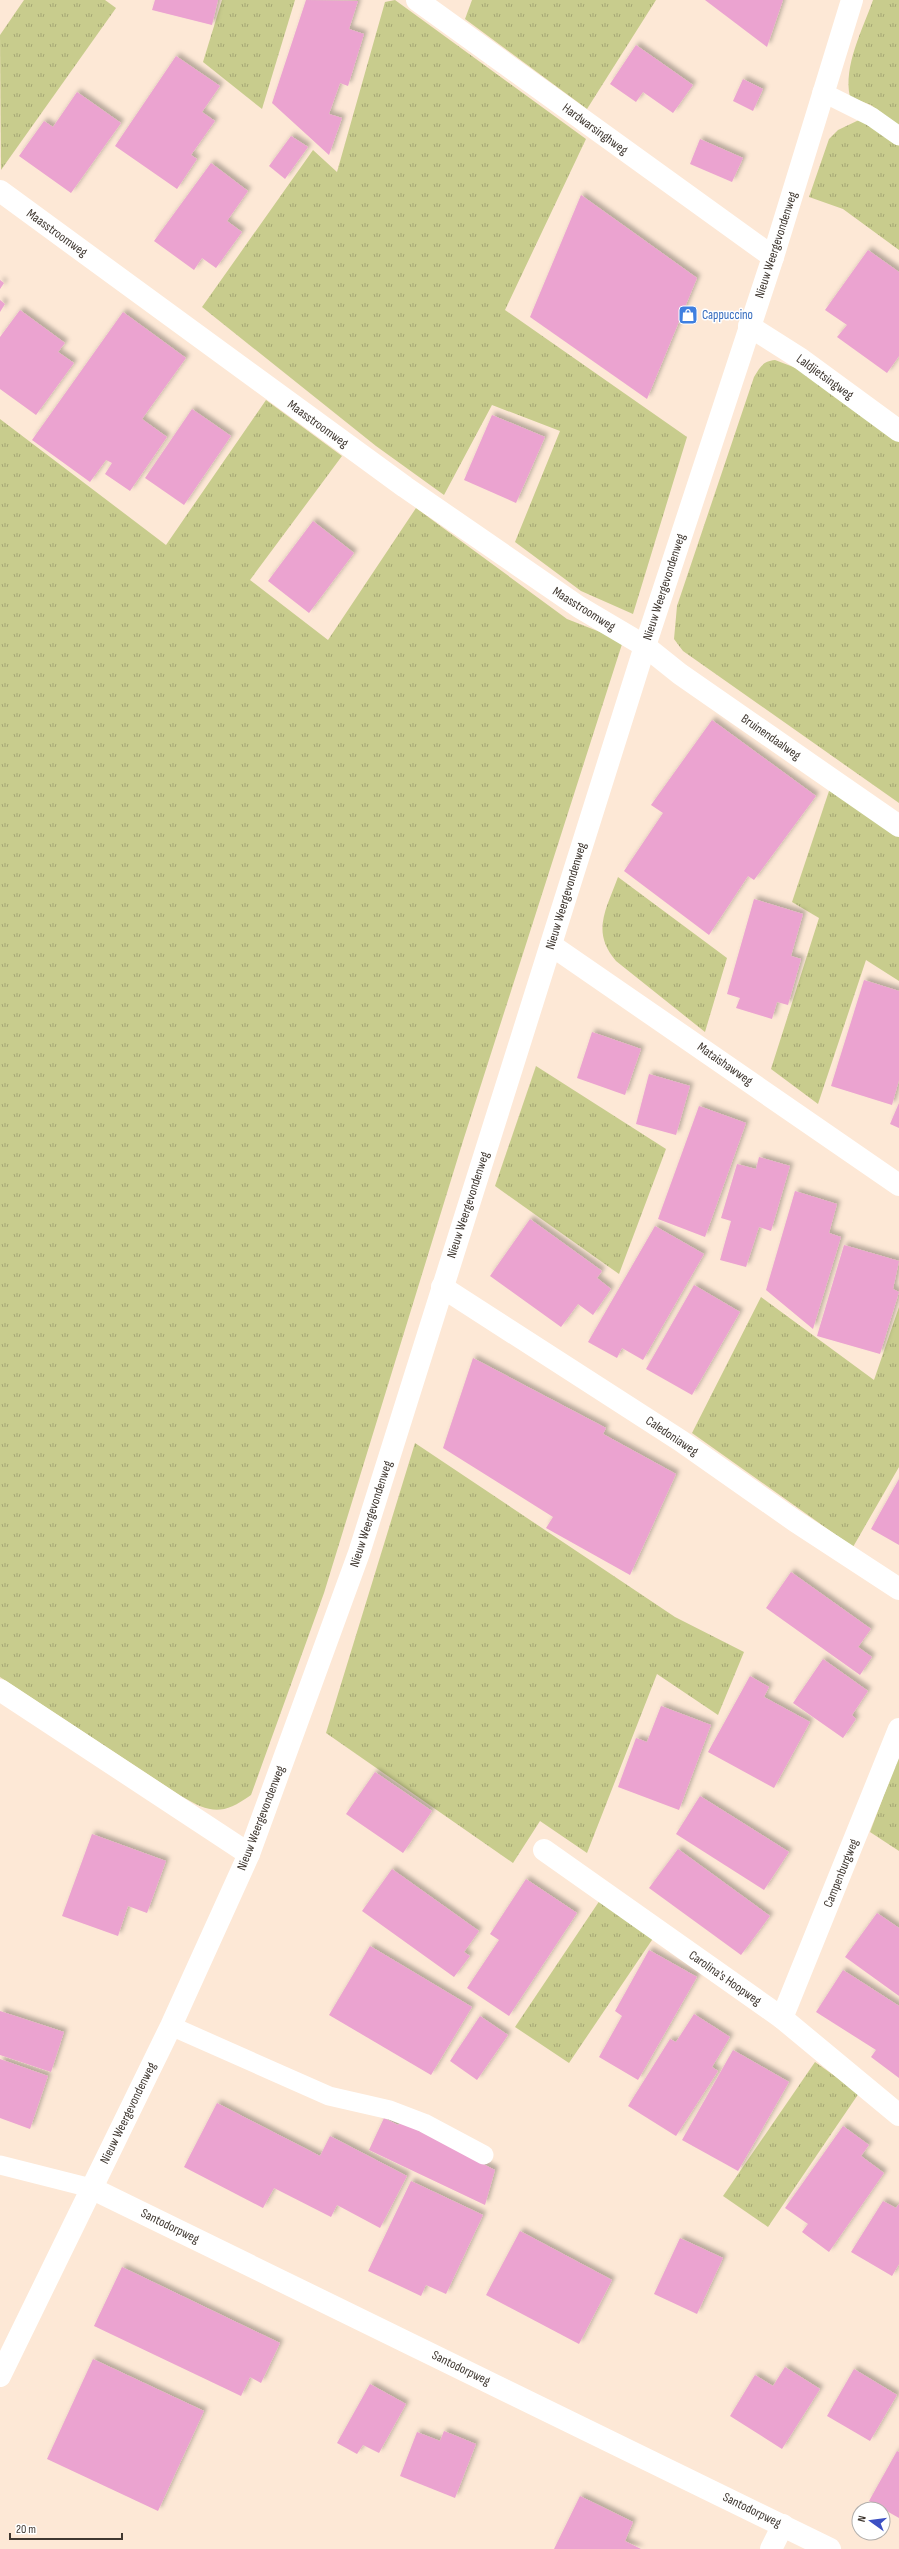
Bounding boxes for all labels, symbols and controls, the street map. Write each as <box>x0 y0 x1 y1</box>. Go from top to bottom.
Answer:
street label: Hardwarsinghweg <box>559 100 631 158</box>
street label: Nieuw Weergevondenweg <box>751 190 801 300</box>
street label: Maasstroomweg <box>23 206 91 260</box>
shop icon: Cappuccino <box>677 304 699 326</box>
place label: Cappuccino <box>702 307 753 323</box>
street label: Laldjietsingweg <box>793 351 857 403</box>
street label: Maasstroomweg <box>284 397 352 451</box>
street label: Nieuw Weergevondenweg <box>639 532 689 642</box>
street label: Maasstroomweg <box>550 583 618 635</box>
street label: Bruinendaalweg <box>738 711 804 763</box>
street label: Nieuw Weergevondenweg <box>542 841 590 951</box>
street label: Mataishawweg <box>694 1039 756 1089</box>
street label: Nieuw Weergevondenweg <box>443 1150 493 1260</box>
street label: Caledoniaweg <box>643 1413 701 1459</box>
street label: Nieuw Weergevondenweg <box>346 1459 396 1569</box>
street label: Nieuw Weergevondenweg <box>234 1763 288 1873</box>
street label: Campenburgweg <box>820 1836 862 1910</box>
street label: Carolina's Hoopweg <box>686 1947 764 2009</box>
street label: Nieuw Weergevondenweg <box>96 2060 160 2166</box>
street label: Santodorpweg <box>138 2205 202 2247</box>
street label: Santodorpweg <box>429 2347 493 2389</box>
street label: Santodorpweg <box>720 2489 784 2531</box>
north arrow <box>851 2501 891 2541</box>
text: N <box>855 2514 869 2523</box>
scale bar <box>10 2515 122 2541</box>
text: 20 m <box>16 2522 36 2537</box>

